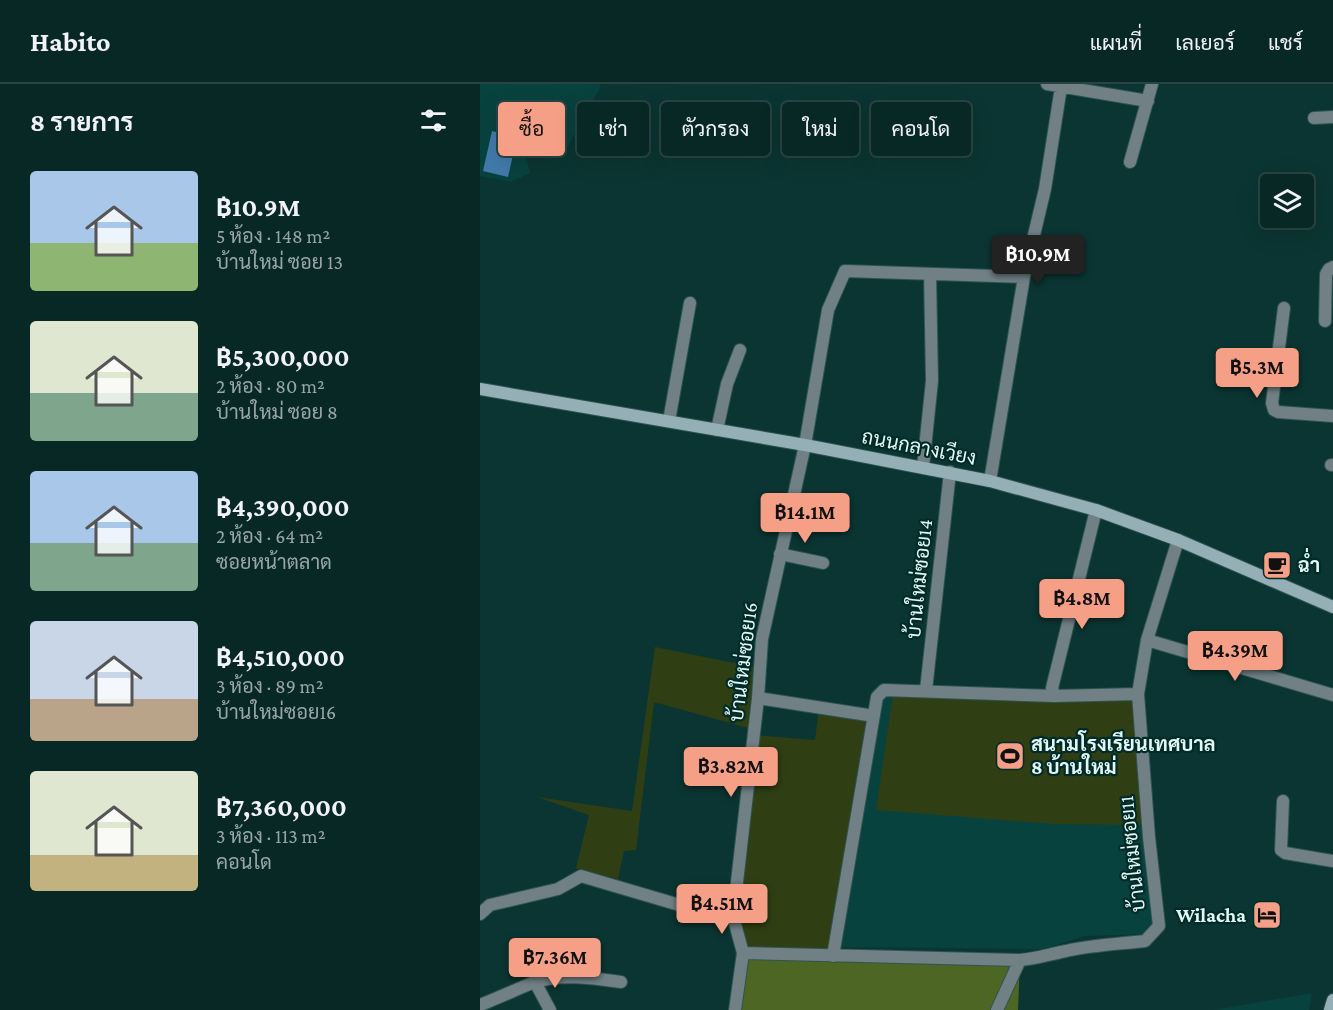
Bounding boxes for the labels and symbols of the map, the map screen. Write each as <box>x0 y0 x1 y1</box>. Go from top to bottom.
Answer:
pin: ฿10.9M <box>989 235 1087 286</box>
pin: ฿5.3M <box>1215 348 1299 399</box>
street label: ถนนกลางเวียง <box>860 423 978 469</box>
pin: ฿14.1M <box>756 493 854 544</box>
street label: บ้านใหม่ซอย14 <box>900 518 936 640</box>
place label: ฉ่ำ <box>1298 547 1320 576</box>
cafe icon: ฉ่ำ <box>1261 549 1293 581</box>
pin: ฿4.8M <box>1040 579 1124 630</box>
street label: บ้านใหม่ซอย16 <box>723 601 761 723</box>
pin: ฿4.39M <box>1186 631 1284 682</box>
place label: สนามโรงเรียนเทศบาล 8 บ้านใหม่ <box>1031 730 1216 778</box>
sports icon: สนามโรงเรียนเทศบาล 8 บ้านใหม่ <box>994 740 1026 772</box>
pin: ฿3.82M <box>682 747 780 798</box>
street label: บ้านใหม่ซอย11 <box>1113 795 1149 913</box>
pin: ฿4.51M <box>673 884 771 935</box>
hotel icon: Wilacha <box>1251 899 1283 931</box>
place label: Wilacha <box>1175 904 1246 926</box>
pin: ฿7.36M <box>506 938 604 989</box>

